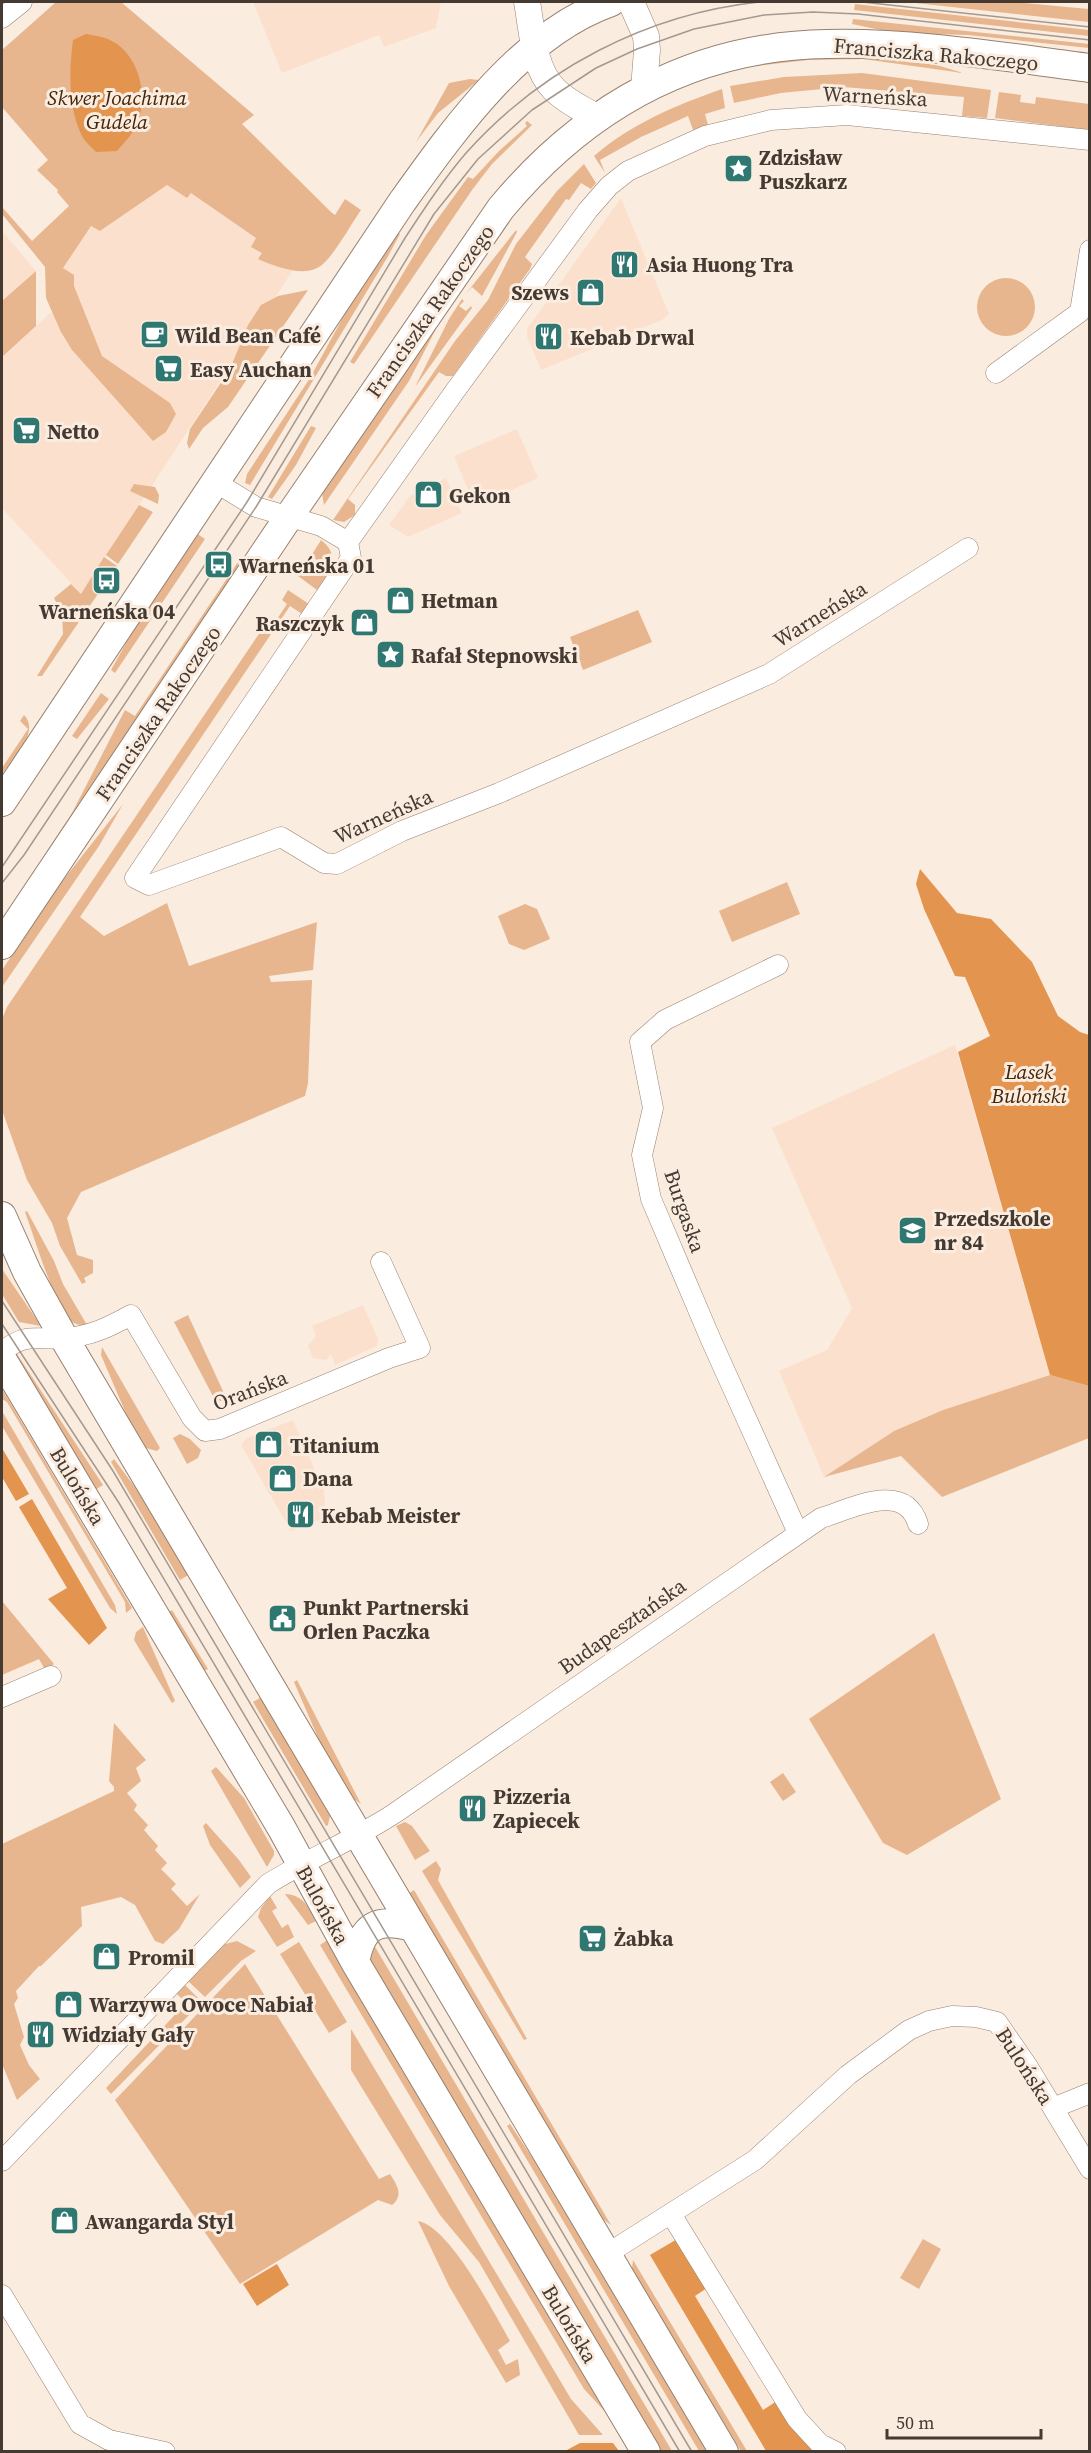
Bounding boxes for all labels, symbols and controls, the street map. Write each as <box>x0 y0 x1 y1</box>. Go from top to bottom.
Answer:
street label: Franciszka Rakoczego <box>832 31 1040 77</box>
street label: Warneńska <box>822 79 929 113</box>
park label: Skwer Joachima Gudela <box>47 83 187 136</box>
place label: Zdzisław Puszkarz <box>759 143 847 196</box>
place icon: Zdzisław Puszkarz <box>722 153 754 185</box>
street label: Franciszka Rakoczego <box>359 218 501 404</box>
restaurant icon: Asia Huong Tra <box>609 248 641 280</box>
place label: Asia Huong Tra <box>646 250 794 279</box>
shop icon: Szews <box>574 276 606 308</box>
place label: Szews <box>511 278 569 307</box>
cafe icon: Wild Bean Café <box>138 319 170 351</box>
place label: Wild Bean Café <box>175 321 321 350</box>
restaurant icon: Kebab Drwal <box>533 321 565 353</box>
place label: Kebab Drwal <box>570 323 695 352</box>
supermarket icon: Easy Auchan <box>153 353 185 385</box>
place label: Easy Auchan <box>190 355 312 384</box>
supermarket icon: Netto <box>10 415 42 447</box>
place label: Netto <box>47 417 99 446</box>
shop icon: Gekon <box>412 479 444 511</box>
place label: Gekon <box>449 481 511 510</box>
bus stop icon: Warneńska 01 <box>202 549 234 581</box>
place label: Warneńska 01 <box>239 551 376 580</box>
bus stop icon: Warneńska 04 <box>91 564 123 596</box>
street label: Warneńska <box>768 574 873 654</box>
shop icon: Hetman <box>384 584 416 616</box>
place label: Hetman <box>421 586 498 615</box>
place label: Warneńska 04 <box>39 597 175 626</box>
shop icon: Raszczyk <box>349 607 381 639</box>
place label: Raszczyk <box>255 609 344 638</box>
street label: Franciszka Rakoczego <box>88 620 228 806</box>
place icon: Rafał Stepnowski <box>374 639 406 671</box>
place label: Rafał Stepnowski <box>411 641 578 670</box>
street label: Warneńska <box>329 781 437 851</box>
park label: Lasek Buloński <box>990 1057 1067 1110</box>
street label: Burgaska <box>657 1166 713 1257</box>
place label: Przedszkole nr 84 <box>934 1204 1051 1257</box>
school or university icon: Przedszkole nr 84 <box>897 1214 929 1246</box>
street label: Orańska <box>208 1362 292 1417</box>
shop icon: Titanium <box>253 1429 285 1461</box>
place label: Titanium <box>290 1431 380 1460</box>
street label: Bulońska <box>43 1441 113 1531</box>
shop icon: Dana <box>266 1462 298 1494</box>
place label: Dana <box>303 1464 353 1493</box>
restaurant icon: Kebab Meister <box>284 1499 316 1531</box>
place label: Kebab Meister <box>321 1501 461 1530</box>
street label: Budapesztańska <box>552 1571 692 1681</box>
place label: Punkt Partnerski Orlen Paczka <box>303 1593 469 1646</box>
public building icon: Punkt Partnerski Orlen Paczka <box>266 1603 298 1635</box>
place label: Pizzeria Zapiecek <box>493 1782 580 1835</box>
restaurant icon: Pizzeria Zapiecek <box>456 1792 488 1824</box>
street label: Bulońska <box>289 1860 357 1950</box>
supermarket icon: Żabka <box>577 1922 609 1954</box>
place label: Żabka <box>614 1924 674 1953</box>
shop icon: Promil <box>91 1941 123 1973</box>
place label: Promil <box>128 1943 195 1972</box>
shop icon: Warzywa Owoce Nabiał <box>52 1988 84 2020</box>
place label: Warzywa Owoce Nabiał <box>89 1990 314 2019</box>
restaurant icon: Widziały Gały <box>25 2018 57 2050</box>
place label: Widziały Gały <box>62 2020 195 2049</box>
street label: Bulońska <box>989 2022 1061 2110</box>
shop icon: Awangarda Styl <box>48 2205 80 2237</box>
place label: Awangarda Styl <box>85 2207 234 2236</box>
street label: Bulońska <box>535 2279 605 2369</box>
scale bar <box>887 2402 1042 2440</box>
text: 50 m <box>896 2410 934 2435</box>

